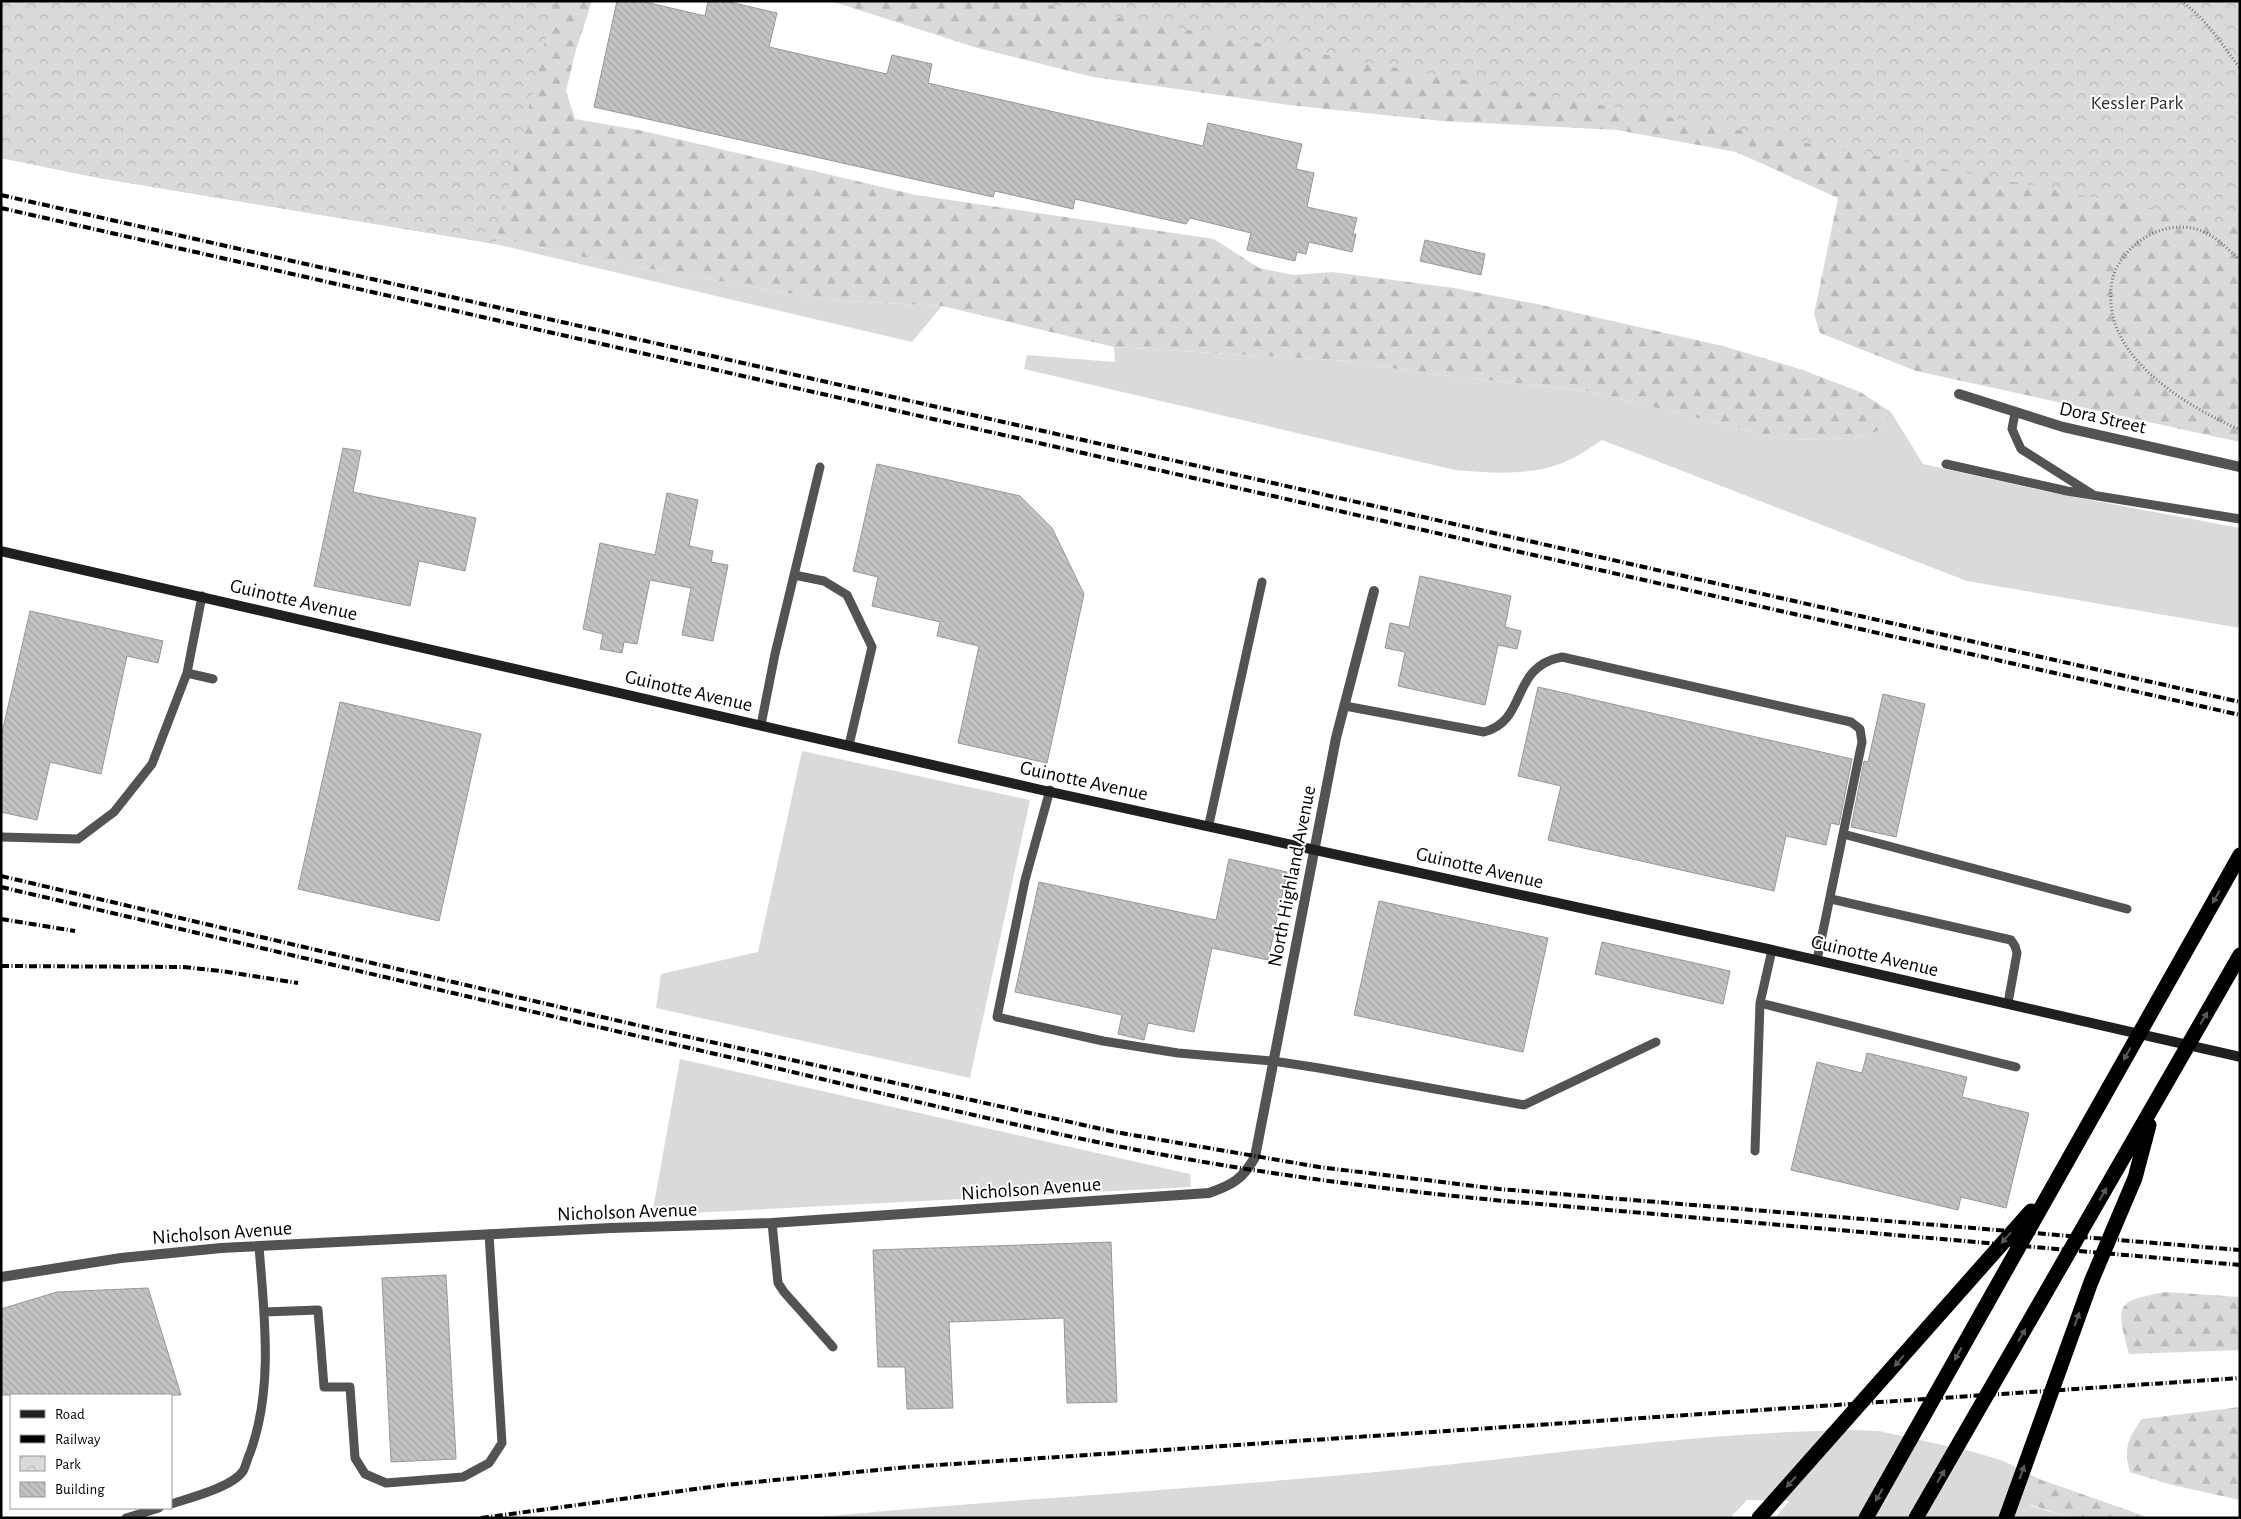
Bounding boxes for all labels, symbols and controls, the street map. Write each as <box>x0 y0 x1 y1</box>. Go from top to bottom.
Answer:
park label: Kessler Park <box>2091 93 2183 113</box>
street label: Dora Street <box>2057 398 2149 438</box>
street label: Guinotte Avenue <box>228 576 359 624</box>
street label: Guinotte Avenue <box>623 667 754 715</box>
street label: Guinotte Avenue <box>1018 758 1149 804</box>
street label: North Highland Avenue <box>1265 784 1319 969</box>
street label: Guinotte Avenue <box>1414 844 1545 892</box>
one-way arrow <box>2211 890 2220 904</box>
street label: Guinotte Avenue <box>1809 932 1940 980</box>
one-way arrow <box>2199 1012 2208 1025</box>
one-way arrow <box>2123 1046 2131 1061</box>
street label: Nicholson Avenue <box>960 1174 1102 1204</box>
one-way arrow <box>2099 1186 2107 1201</box>
street label: Nicholson Avenue <box>557 1200 697 1224</box>
street label: Nicholson Avenue <box>151 1218 293 1248</box>
one-way arrow <box>2001 1232 2012 1245</box>
one-way arrow <box>2073 1311 2081 1326</box>
one-way arrow <box>2017 1328 2026 1341</box>
one-way arrow <box>1954 1347 1963 1360</box>
one-way arrow <box>1894 1354 1905 1367</box>
legend <box>10 1394 172 1509</box>
text: Road <box>55 1407 85 1422</box>
text: Railway <box>55 1432 101 1447</box>
text: Park <box>55 1457 81 1472</box>
one-way arrow <box>2018 1464 2026 1479</box>
one-way arrow <box>1936 1469 1945 1482</box>
one-way arrow <box>1785 1475 1797 1487</box>
text: Building <box>55 1482 105 1497</box>
one-way arrow <box>1875 1488 1883 1503</box>

